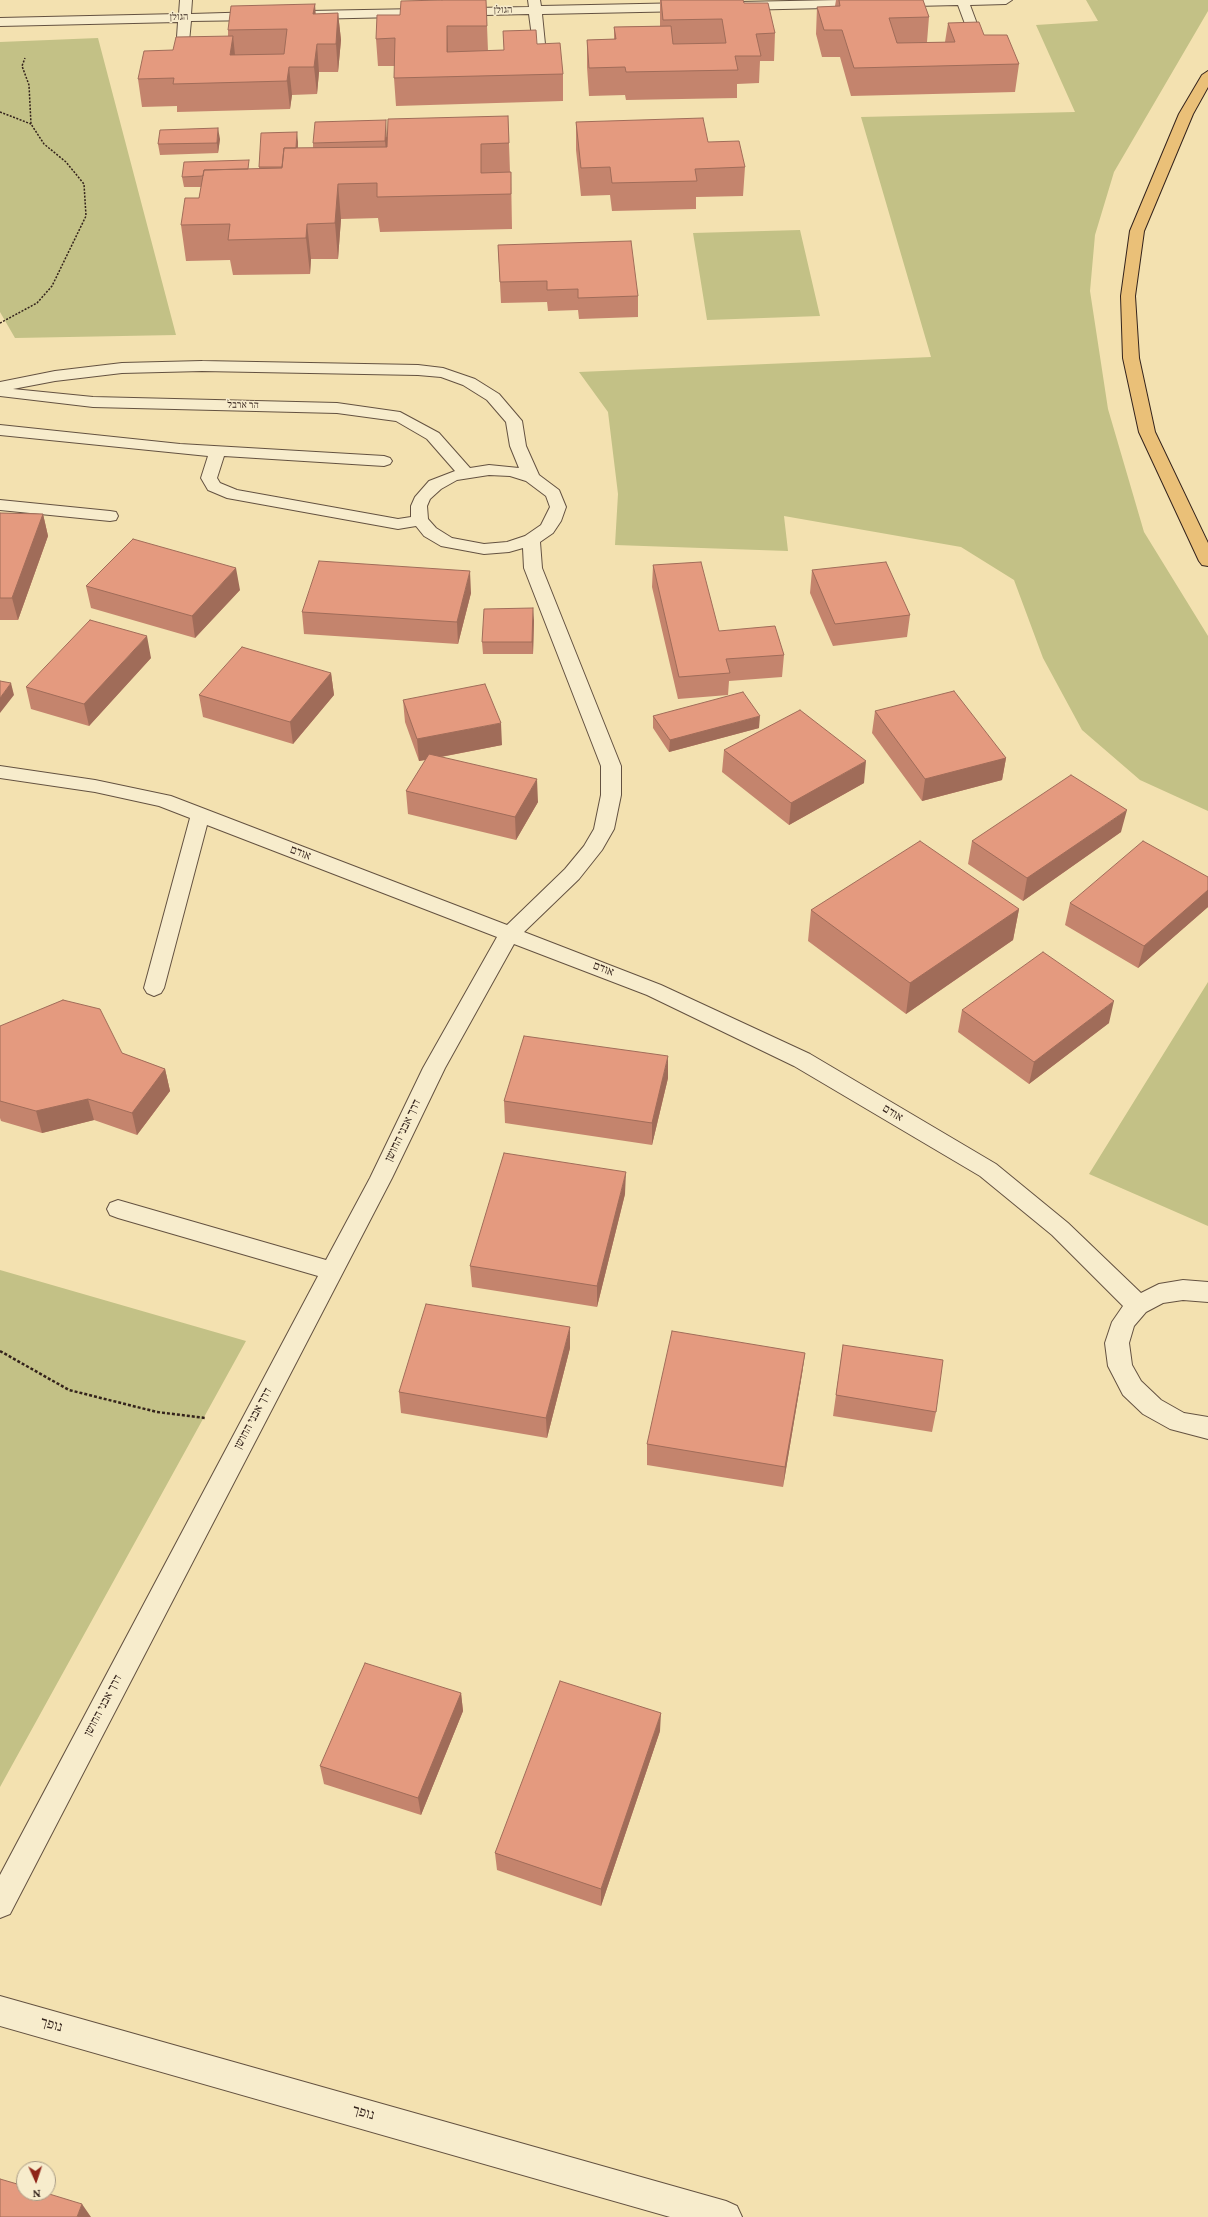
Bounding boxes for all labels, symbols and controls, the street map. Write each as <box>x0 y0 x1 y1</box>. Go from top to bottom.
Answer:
street label: הגולן <box>494 5 512 17</box>
street label: הגולן <box>170 12 188 24</box>
street label: הר ארבל <box>227 400 259 412</box>
street label: אודם <box>287 843 313 865</box>
street label: אודם <box>590 959 616 981</box>
street label: דרך אבני החושן <box>383 1098 425 1164</box>
street label: אודם <box>879 1102 905 1126</box>
street label: דרך אבני החושן <box>232 1386 276 1452</box>
street label: דרך אבני החושן <box>82 1673 126 1739</box>
street label: נופך <box>38 2015 64 2037</box>
street label: נופך <box>350 2103 376 2125</box>
north arrow <box>16 2161 56 2201</box>
text: N <box>32 2185 41 2200</box>

